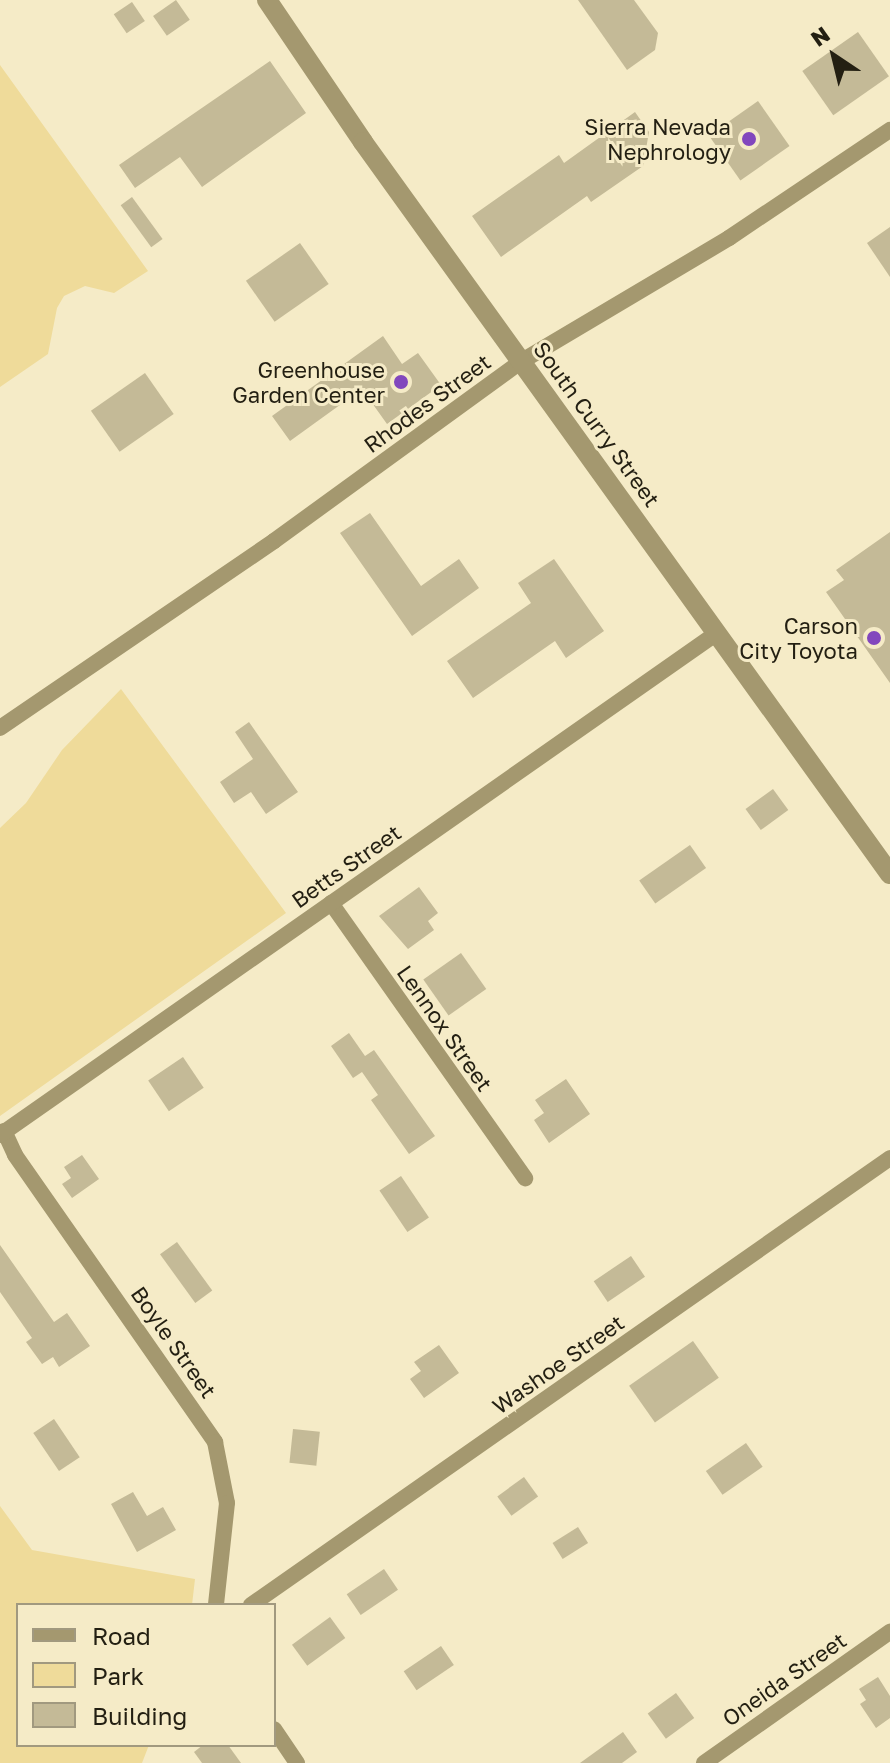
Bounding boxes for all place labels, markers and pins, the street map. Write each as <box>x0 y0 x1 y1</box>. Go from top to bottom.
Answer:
place label: Sierra Nevada Nephrology <box>584 113 731 164</box>
marker: Sierra Nevada Nephrology <box>738 128 760 150</box>
place label: Greenhouse Garden Center <box>232 356 385 408</box>
marker: Greenhouse Garden Center <box>392 373 410 391</box>
place label: Carson City Toyota <box>739 612 858 664</box>
marker: Carson City Toyota <box>865 629 883 647</box>

